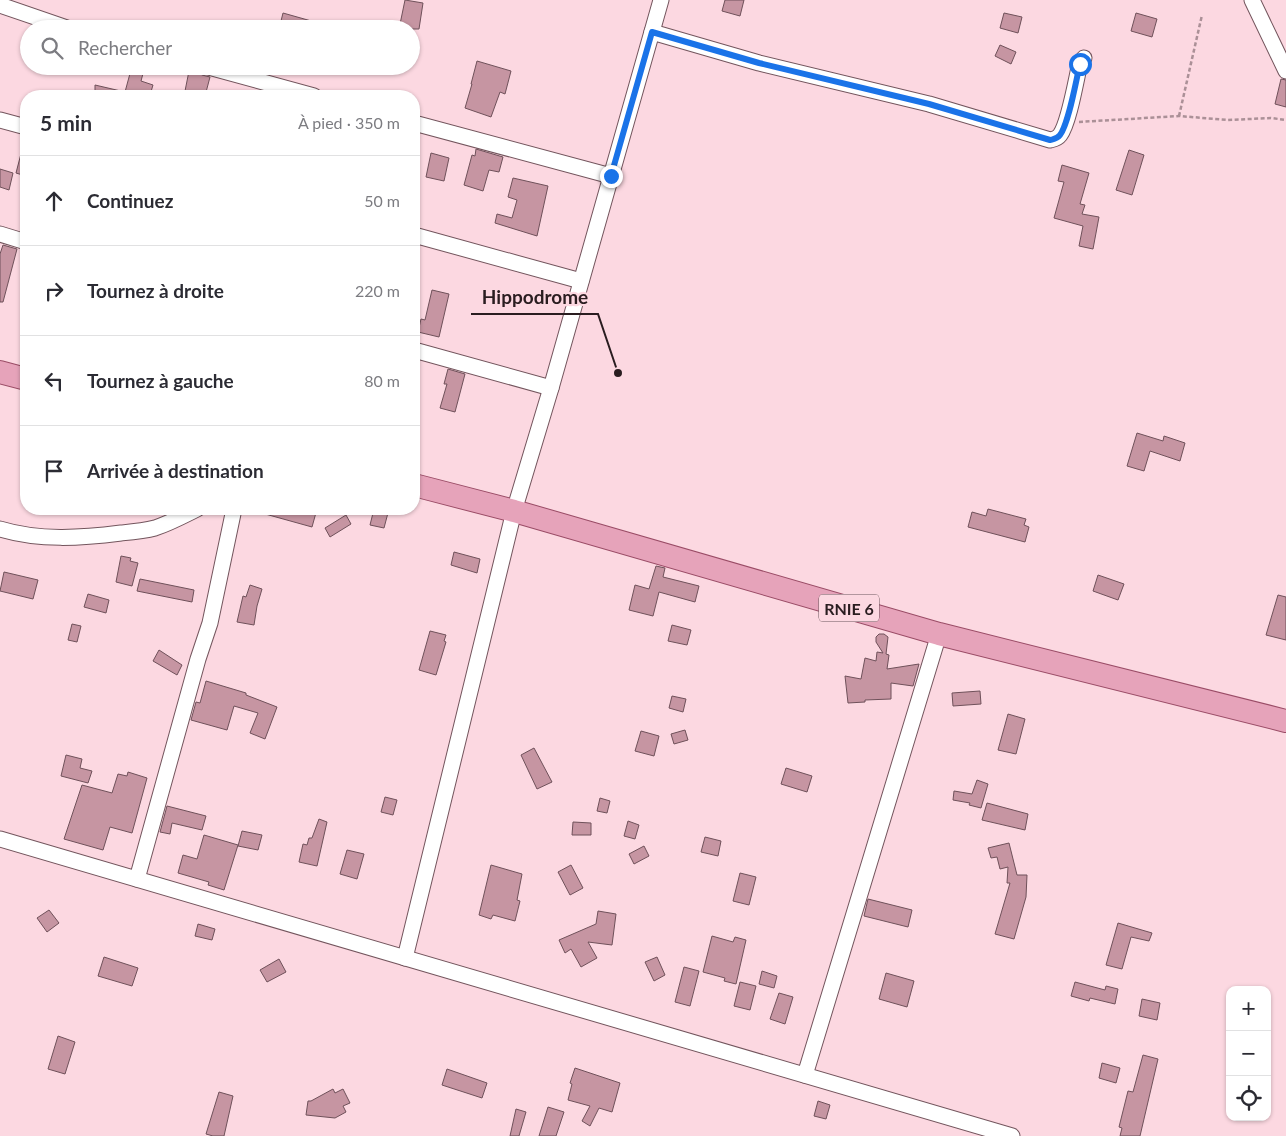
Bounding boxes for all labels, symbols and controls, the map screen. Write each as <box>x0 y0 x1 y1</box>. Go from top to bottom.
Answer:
search box <box>20 20 420 75</box>
icon: search <box>38 34 66 62</box>
text: Rechercher <box>78 36 172 59</box>
route start <box>1069 53 1092 76</box>
text: 5 min <box>40 110 92 135</box>
text: À pied · 350 m <box>298 113 400 132</box>
route end <box>600 165 623 188</box>
icon: ahead <box>40 187 68 215</box>
text: Continuez <box>87 189 173 212</box>
text: 50 m <box>364 191 400 210</box>
icon: right <box>40 277 68 305</box>
text: Tournez à droite <box>87 279 224 302</box>
callout: Hippodrome <box>471 280 598 314</box>
text: 220 m <box>355 281 400 300</box>
text: Hippodrome <box>482 285 588 308</box>
icon: left <box>40 367 68 395</box>
text: Tournez à gauche <box>87 369 234 392</box>
text: 80 m <box>364 371 400 390</box>
icon: arrive <box>40 457 68 485</box>
text: Arrivée à destination <box>87 459 264 482</box>
road number: RNIE 6 <box>819 594 879 622</box>
map controls <box>1226 986 1271 1121</box>
button: + <box>1226 986 1271 1031</box>
button: − <box>1226 1031 1271 1076</box>
button: locate <box>1226 1076 1271 1121</box>

